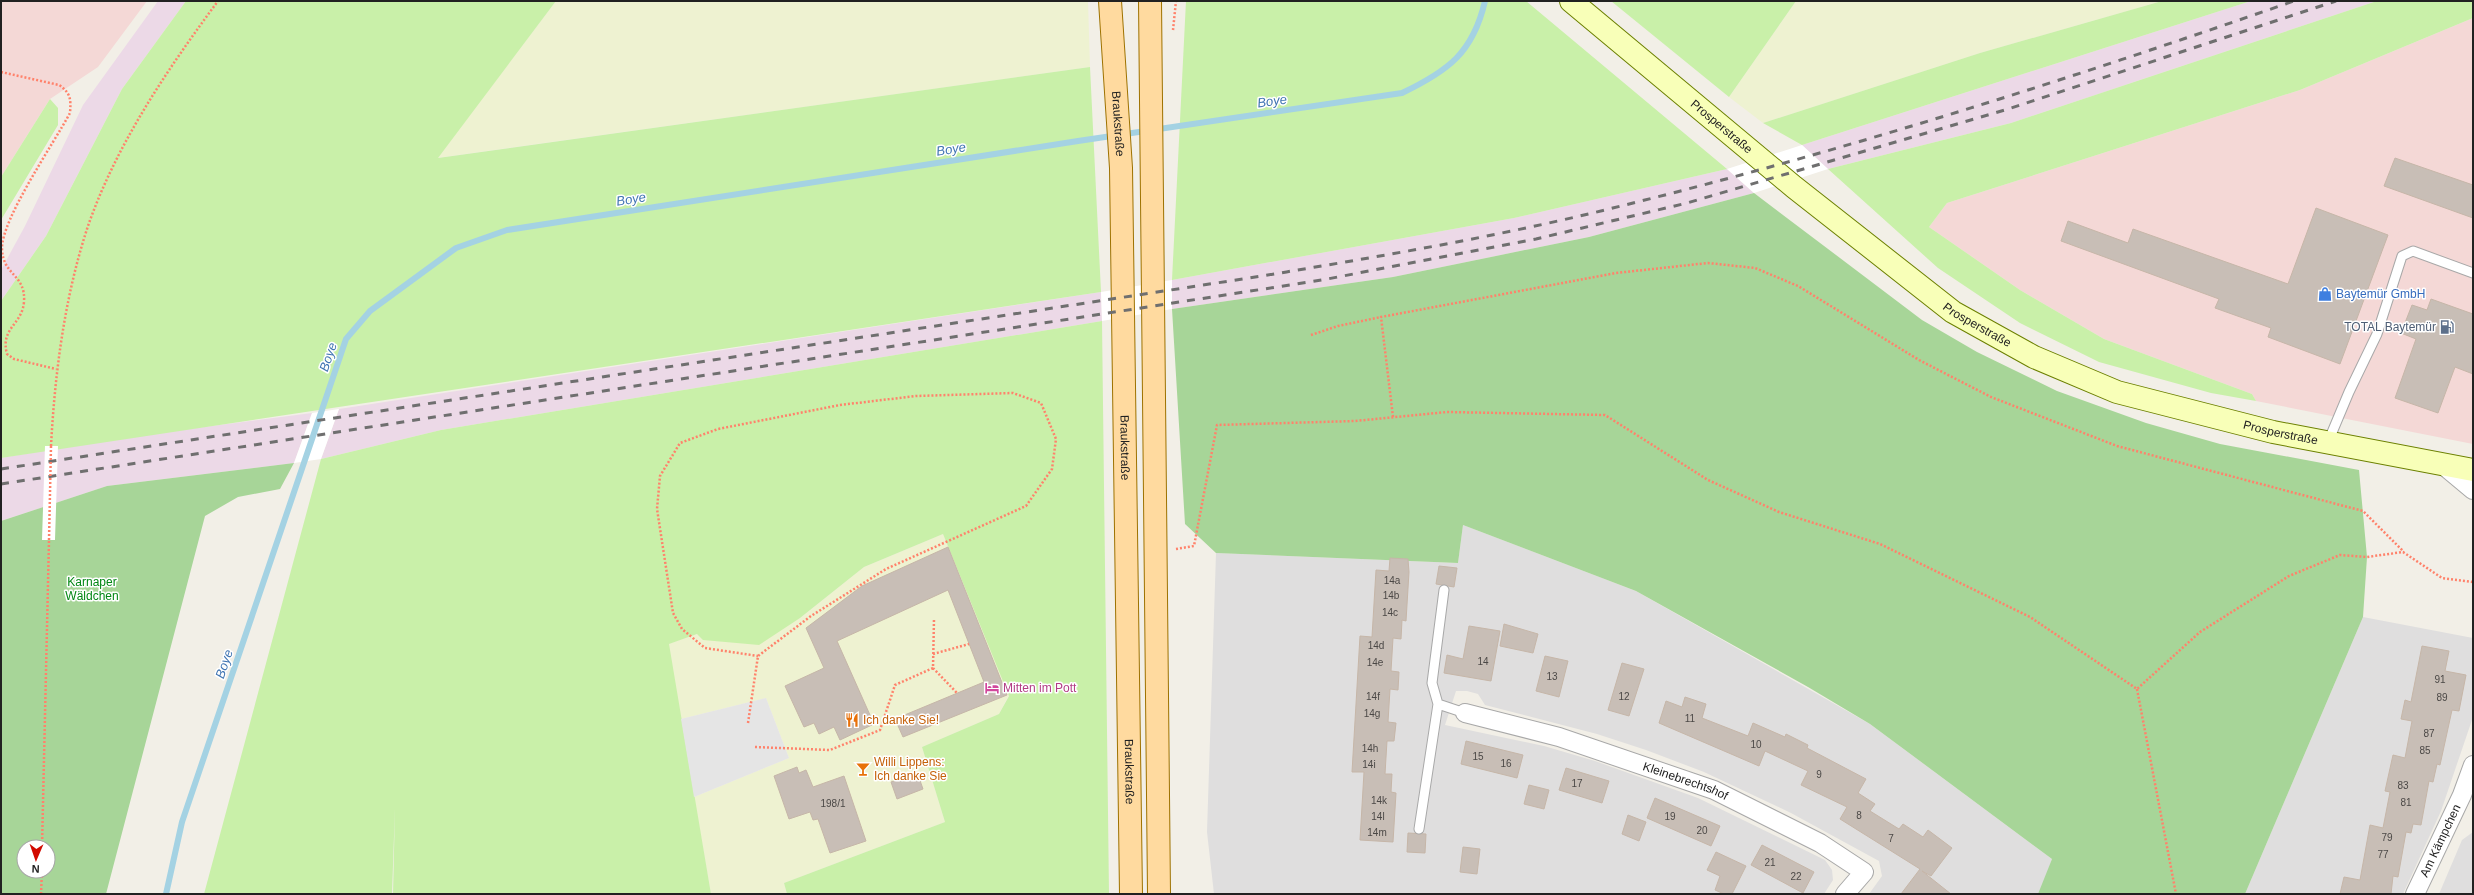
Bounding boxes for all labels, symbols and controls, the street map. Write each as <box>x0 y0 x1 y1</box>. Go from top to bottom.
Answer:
street label: Braukstraße <box>1109 91 1127 157</box>
water label: Boye <box>1256 92 1288 110</box>
street label: Prosperstraße <box>1688 97 1755 157</box>
water label: Boye <box>935 139 967 159</box>
water label: Boye <box>615 189 647 209</box>
shop icon: Baytemür GmbH <box>2317 286 2333 302</box>
place label: Baytemür GmbH <box>2336 287 2425 301</box>
street label: Prosperstraße <box>1940 300 2014 350</box>
fuel station icon: TOTAL Baytemür <box>2439 319 2455 335</box>
place label: TOTAL Baytemür <box>2344 320 2436 334</box>
water label: Boye <box>316 341 340 373</box>
street label: Braukstraße <box>1117 415 1132 481</box>
street label: Prosperstraße <box>2242 418 2319 447</box>
park label: Karnaper Wäldchen <box>65 575 119 603</box>
house number: 14a <box>1384 575 1401 586</box>
house number: 14b <box>1383 590 1400 601</box>
house number: 14c <box>1382 607 1398 618</box>
house number: 14d <box>1368 640 1384 651</box>
water label: Boye <box>212 648 236 680</box>
house number: 14 <box>1477 656 1489 667</box>
house number: 14e <box>1367 657 1384 668</box>
house number: 13 <box>1546 671 1558 682</box>
house number: 91 <box>2434 674 2446 685</box>
hotel icon: Mitten im Pott <box>984 680 1000 696</box>
place label: Mitten im Pott <box>1003 681 1077 695</box>
house number: 14f <box>1366 691 1380 702</box>
house number: 12 <box>1618 691 1630 702</box>
house number: 89 <box>2436 692 2448 703</box>
house number: 14g <box>1364 708 1380 719</box>
restaurant icon: Ich danke Sie! <box>844 712 860 728</box>
place label: Ich danke Sie! <box>863 713 939 727</box>
house number: 11 <box>1685 713 1696 724</box>
house number: 87 <box>2423 728 2435 739</box>
street label: Braukstraße <box>1122 739 1137 805</box>
house number: 10 <box>1750 739 1762 750</box>
house number: 14h <box>1362 743 1378 754</box>
house number: 85 <box>2419 745 2431 756</box>
house number: 15 <box>1472 751 1484 762</box>
place label: Willi Lippens: Ich danke Sie <box>874 755 947 783</box>
house number: 16 <box>1500 758 1512 769</box>
house number: 14i <box>1362 759 1376 770</box>
street label: Kleinebrechtshof <box>1641 759 1731 803</box>
bar icon: Willi Lippens: Ich danke Sie <box>855 761 871 777</box>
house number: 9 <box>1816 769 1822 780</box>
house number: 17 <box>1571 778 1583 789</box>
house number: 83 <box>2397 780 2409 791</box>
house number: 14k <box>1371 795 1388 806</box>
house number: 81 <box>2400 797 2412 808</box>
house number: 198/1 <box>820 798 846 809</box>
street label: Am Kämpchen <box>2417 802 2464 879</box>
house number: 8 <box>1856 810 1862 821</box>
house number: 14l <box>1371 811 1385 822</box>
house number: 19 <box>1664 811 1676 822</box>
house number: 20 <box>1696 825 1708 836</box>
house number: 14m <box>1367 827 1387 838</box>
house number: 79 <box>2381 832 2393 843</box>
house number: 7 <box>1888 833 1894 844</box>
north arrow <box>16 839 56 879</box>
house number: 77 <box>2377 849 2389 860</box>
house number: 21 <box>1764 857 1776 868</box>
text: N <box>31 863 40 875</box>
house number: 22 <box>1790 871 1802 882</box>

